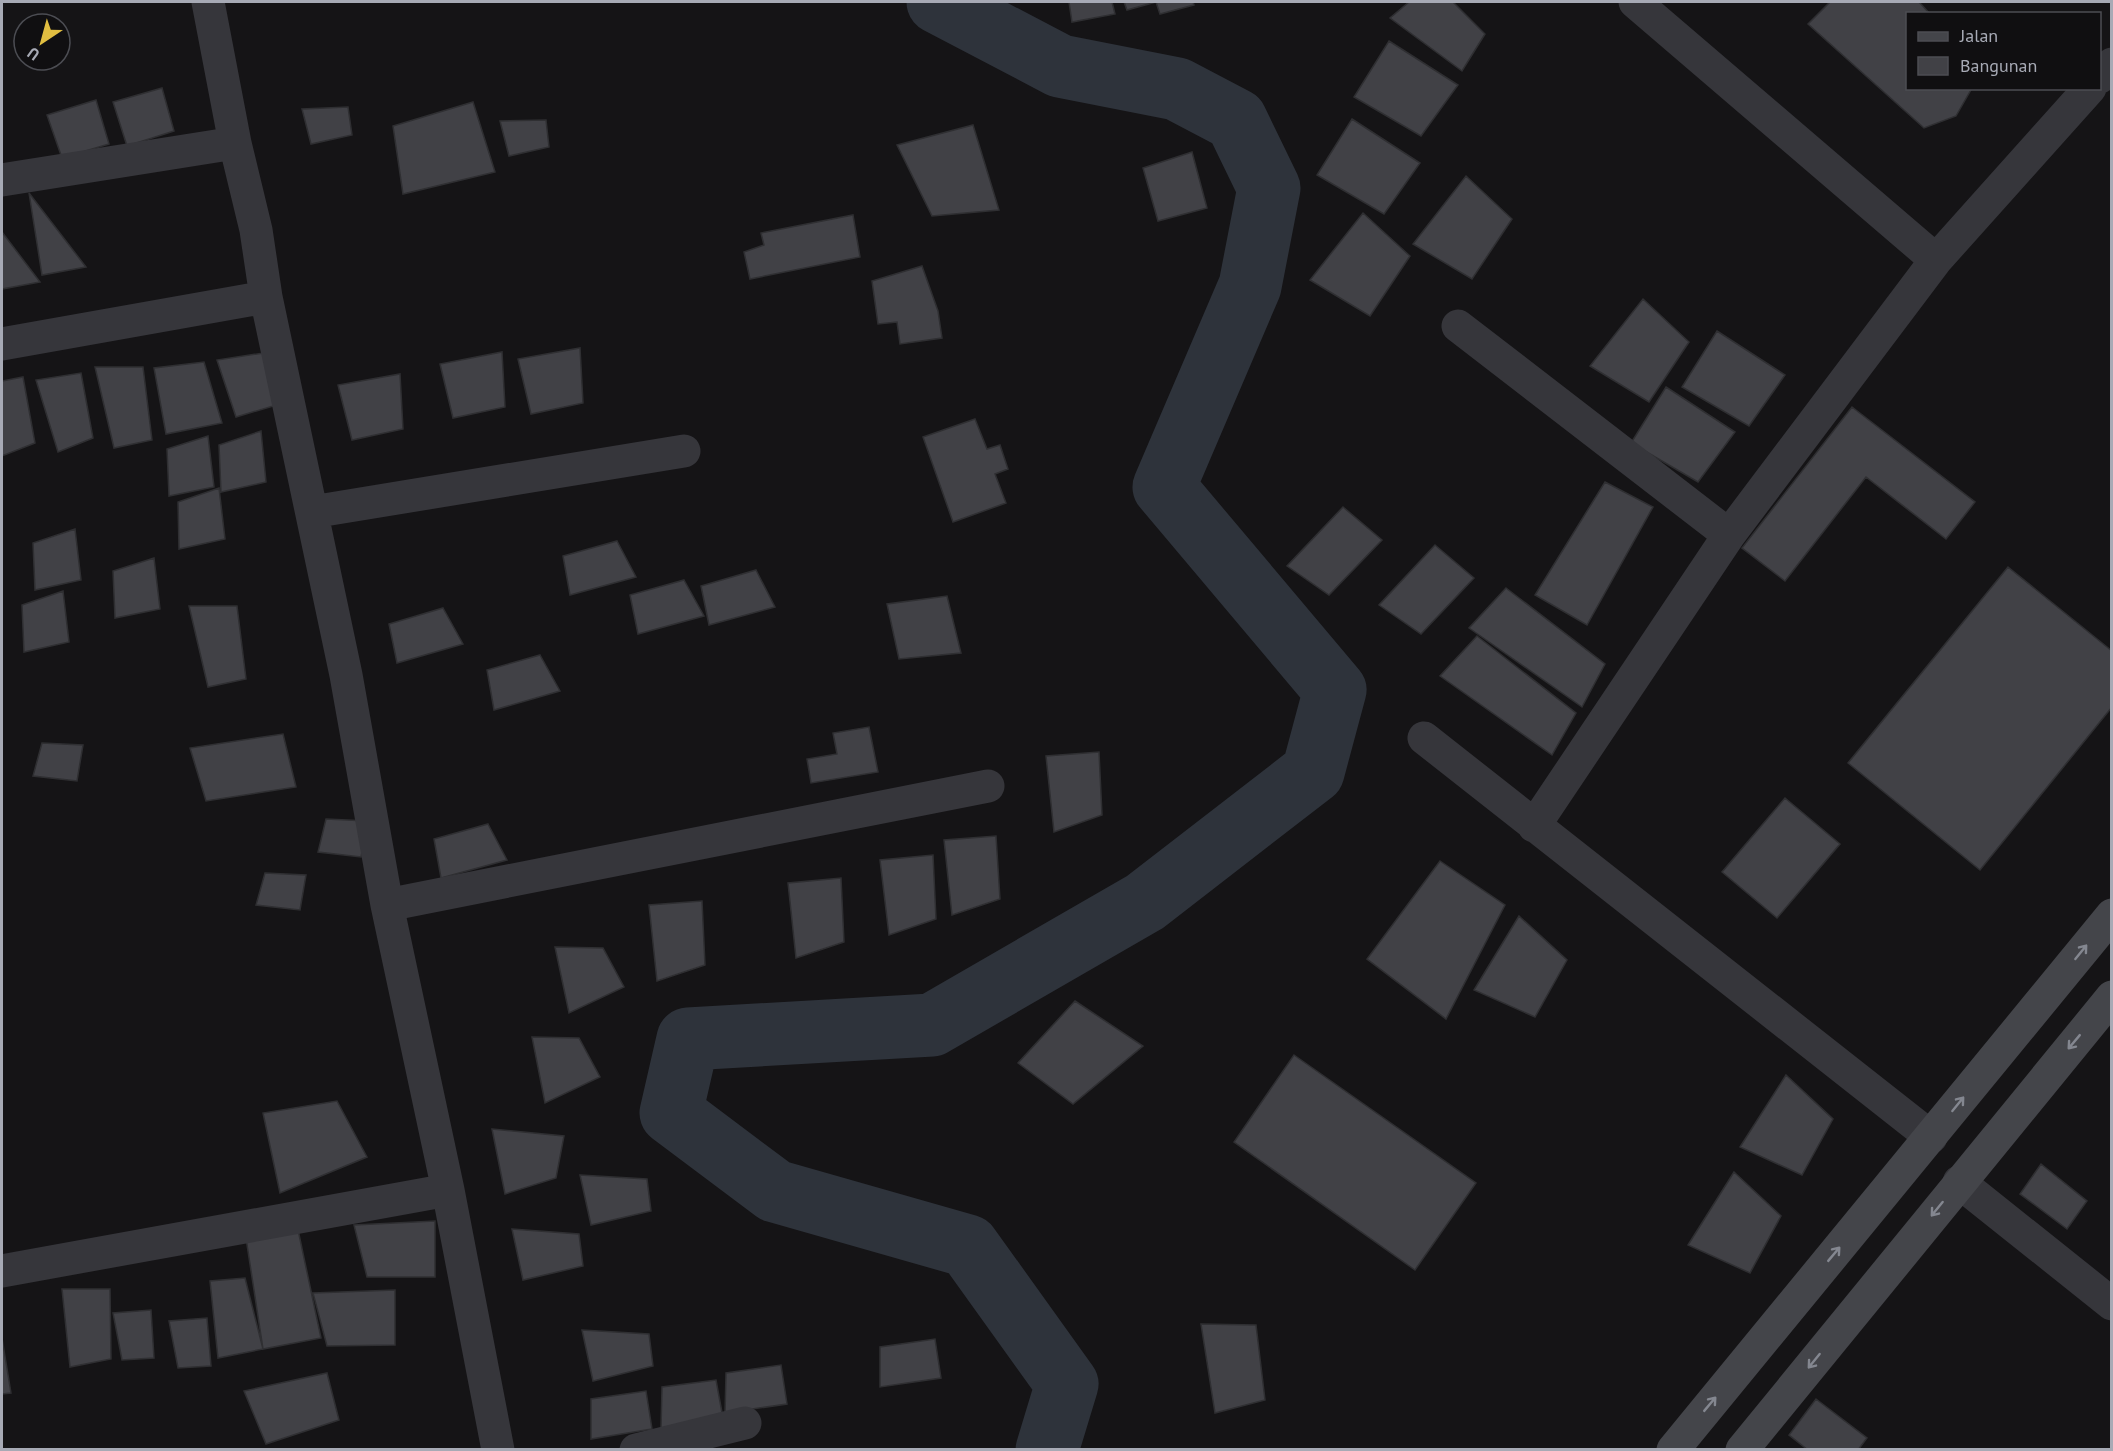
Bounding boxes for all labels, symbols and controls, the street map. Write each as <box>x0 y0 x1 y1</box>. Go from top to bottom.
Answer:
north arrow <box>12 12 72 72</box>
legend <box>1906 12 2101 90</box>
text: Jalan <box>1959 24 1998 47</box>
text: U <box>23 43 43 65</box>
text: Bangunan <box>1960 54 2037 77</box>
one-way arrow <box>2075 945 2088 961</box>
one-way arrow <box>2068 1034 2081 1050</box>
one-way arrow <box>1951 1096 1964 1112</box>
one-way arrow <box>1930 1201 1944 1216</box>
one-way arrow <box>1827 1247 1841 1262</box>
one-way arrow <box>1808 1352 1821 1368</box>
one-way arrow <box>1703 1397 1717 1412</box>

